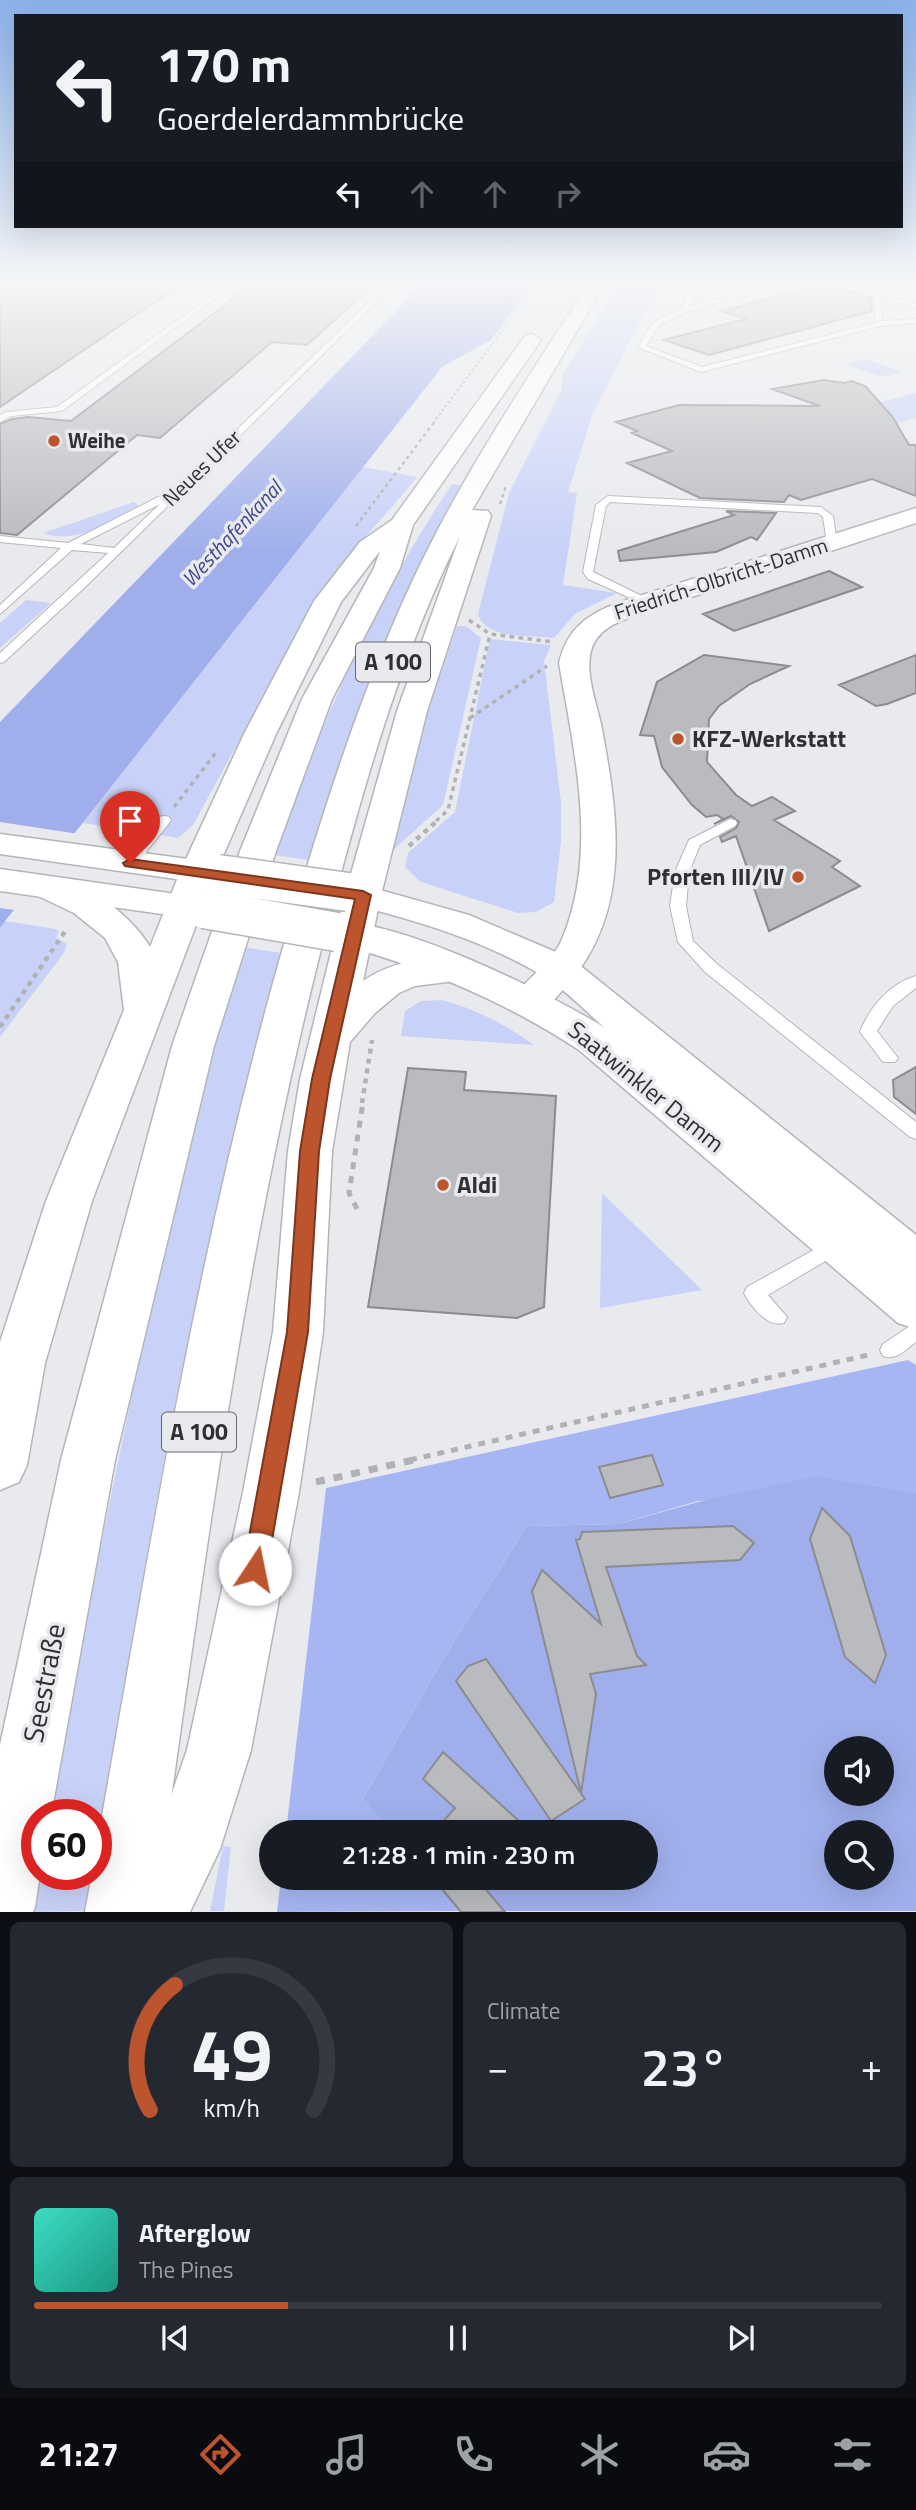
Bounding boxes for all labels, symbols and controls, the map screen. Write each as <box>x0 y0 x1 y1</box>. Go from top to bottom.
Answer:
text: 170 m <box>157 26 291 101</box>
icon: left <box>42 42 133 133</box>
text: Goerdelerdammbrücke <box>157 94 464 142</box>
icon: left <box>330 175 368 213</box>
icon: ahead <box>403 175 441 213</box>
icon: ahead <box>476 175 514 213</box>
icon: right <box>549 175 587 213</box>
street label: Neues Ufer <box>155 421 248 513</box>
place label: Weihe <box>68 424 126 456</box>
marker: Weihe <box>46 433 62 449</box>
water label: Westhafenkanal <box>174 471 291 594</box>
street label: Friedrich-Olbricht-Damm <box>610 528 832 628</box>
road number: A 100 <box>356 642 430 682</box>
place label: KFZ-Werkstatt <box>692 720 846 756</box>
marker: KFZ-Werkstatt <box>670 731 686 747</box>
pin <box>100 791 160 863</box>
icon: arrive <box>111 802 149 840</box>
place label: Pforten III/IV <box>647 858 785 894</box>
marker: Pforten III/IV <box>790 869 806 885</box>
street label: Saatwinkler Damm <box>561 1012 733 1161</box>
place label: Aldi <box>457 1166 497 1202</box>
marker: Aldi <box>435 1177 451 1193</box>
road number: A 100 <box>162 1413 236 1452</box>
position arrow <box>218 1532 292 1606</box>
street label: Seestraße <box>11 1620 76 1746</box>
map controls <box>824 1736 894 1890</box>
button: sound <box>824 1736 894 1806</box>
speed limit sign: 60 <box>21 1799 112 1890</box>
button: search <box>824 1820 894 1890</box>
text: 21:28 · 1 min · 230 m <box>342 1835 575 1874</box>
text: Climate <box>487 1993 560 2028</box>
text: 49 <box>191 1999 272 2109</box>
text: 23° <box>641 2027 728 2106</box>
text: − <box>487 2038 508 2096</box>
text: + <box>861 2038 882 2096</box>
text: km/h <box>203 2089 260 2127</box>
text: Afterglow <box>139 2213 251 2252</box>
text: The Pines <box>139 2252 233 2287</box>
icon: previous <box>156 2319 194 2357</box>
icon: pause <box>439 2319 477 2357</box>
icon: next <box>722 2319 760 2357</box>
text: 21:27 <box>39 2430 119 2478</box>
icon: directions <box>196 2430 245 2479</box>
icon: music <box>322 2430 371 2479</box>
icon: phone <box>449 2430 498 2479</box>
icon: climate <box>575 2430 624 2479</box>
icon: car <box>702 2430 751 2479</box>
icon: filters <box>828 2430 877 2479</box>

